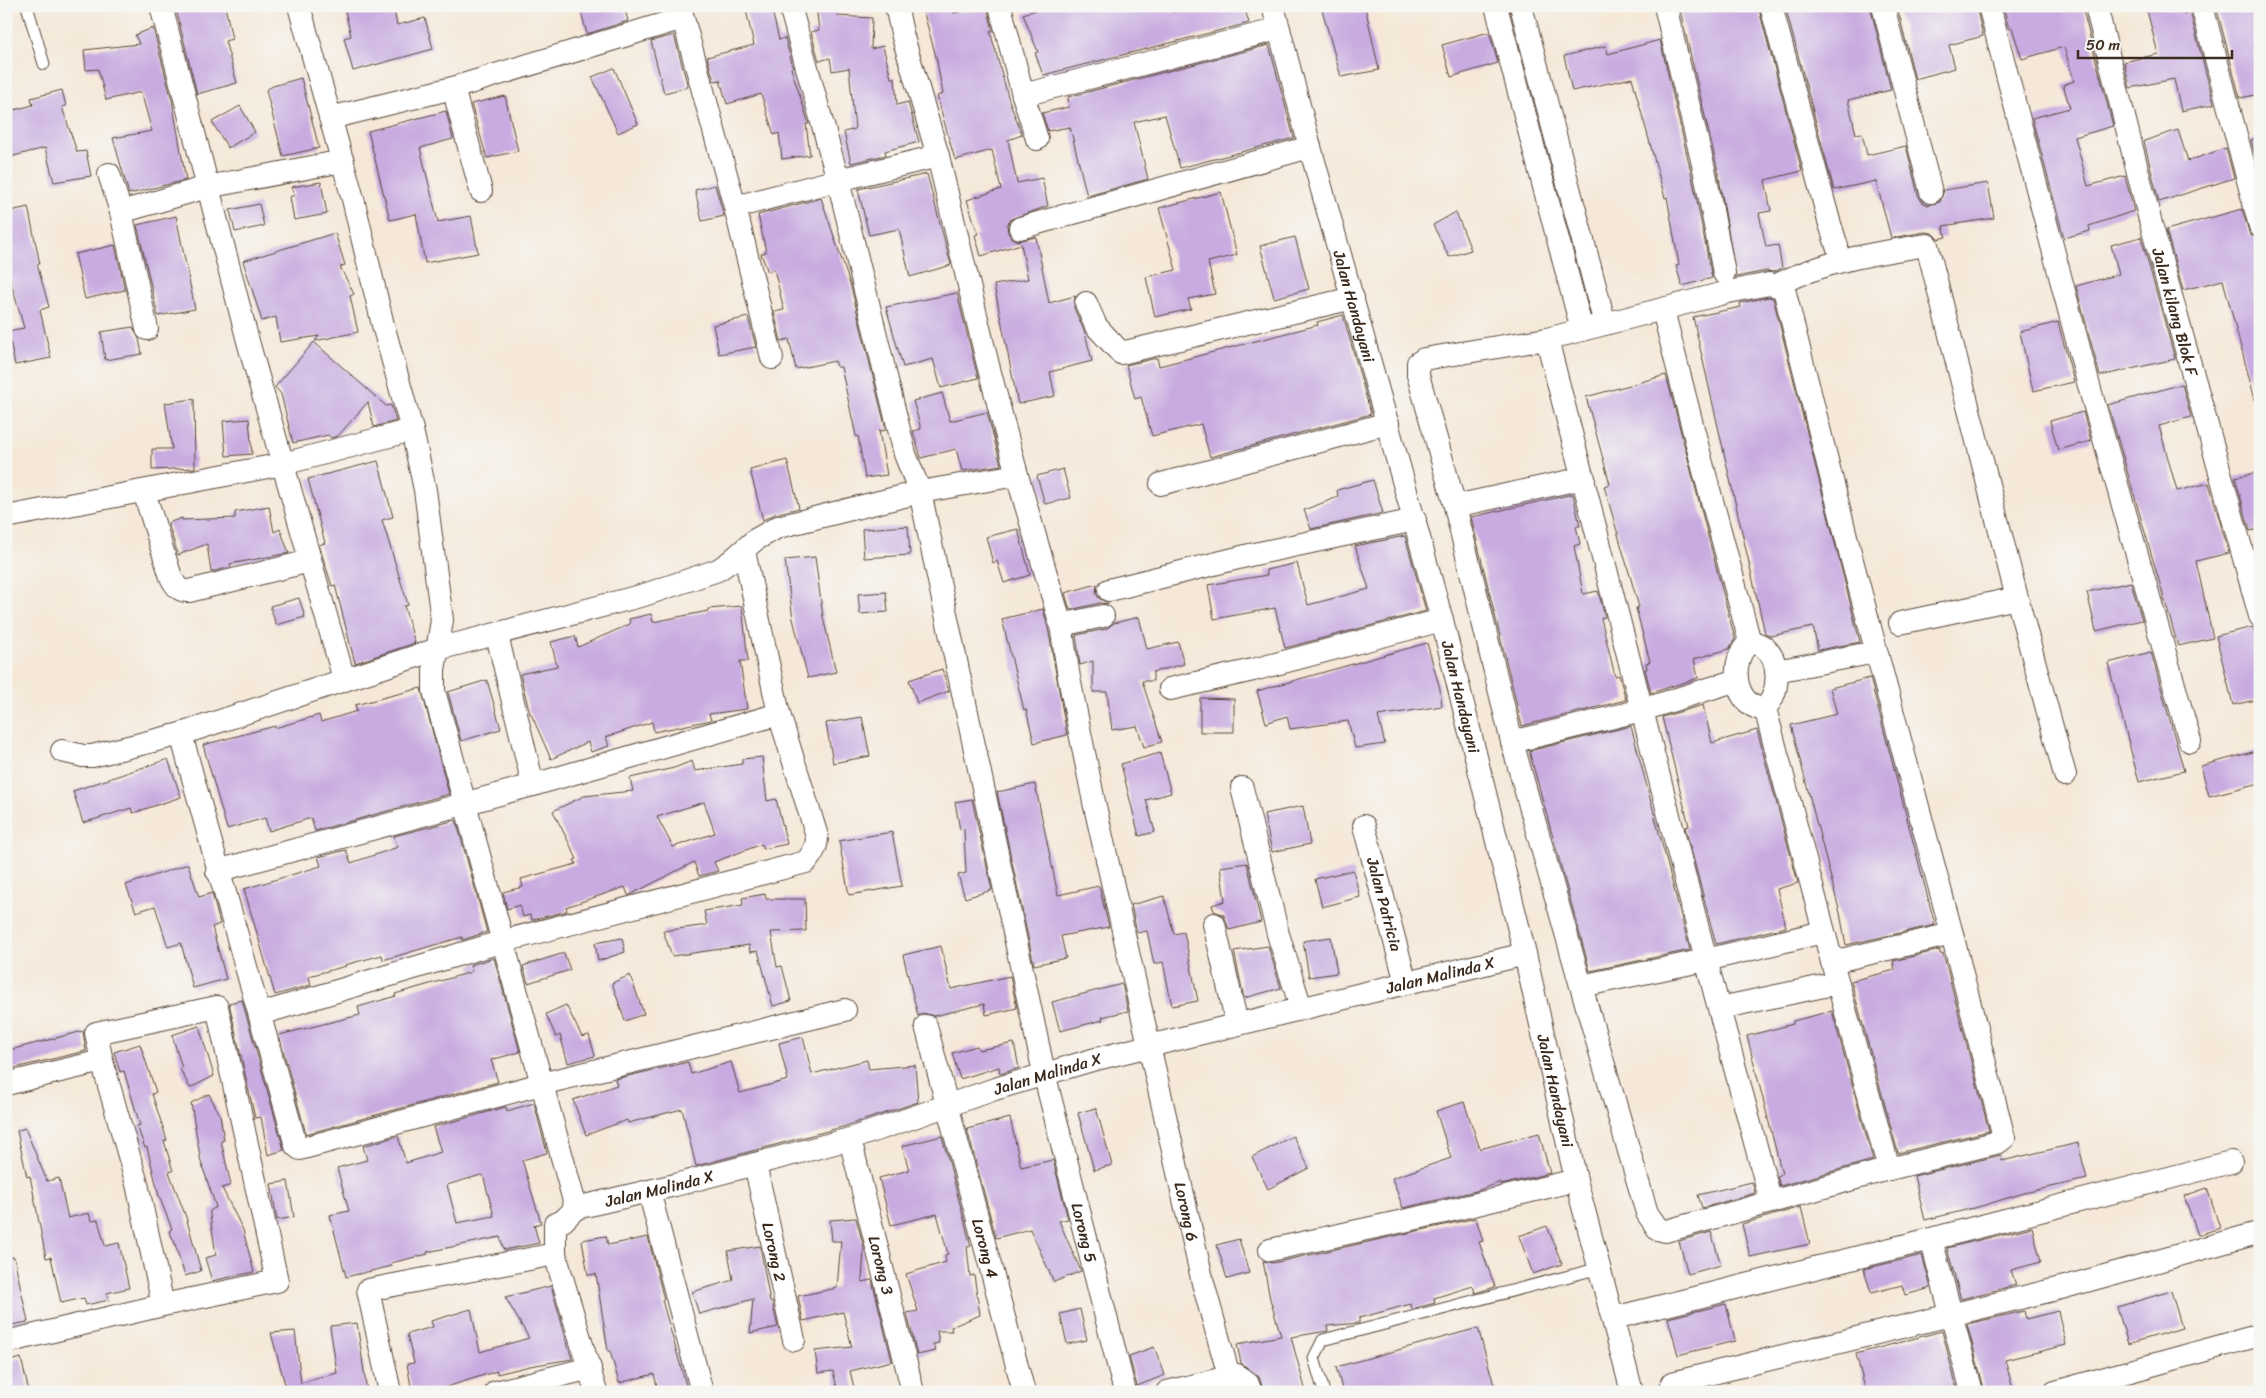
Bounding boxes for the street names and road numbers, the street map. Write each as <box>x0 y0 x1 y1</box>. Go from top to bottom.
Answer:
street label: Jalan kilang Blok F <box>2144 244 2207 380</box>
street label: Jalan Handayani <box>1325 246 1384 366</box>
street label: Jalan Handayani <box>1433 637 1489 757</box>
street label: Jalan Patricia <box>1358 853 1411 955</box>
street label: Jalan Malinda X <box>1382 947 1499 1002</box>
street label: Jalan Handayani <box>1529 1030 1583 1150</box>
street label: Jalan Malinda X <box>989 1044 1105 1103</box>
street label: Jalan Malinda X <box>601 1161 718 1216</box>
street label: Lorong 6 <box>1166 1179 1208 1244</box>
street label: Lorong 5 <box>1063 1199 1106 1266</box>
street label: Lorong 4 <box>964 1215 1007 1281</box>
street label: Lorong 2 <box>754 1219 795 1284</box>
street label: Lorong 3 <box>860 1233 903 1298</box>

